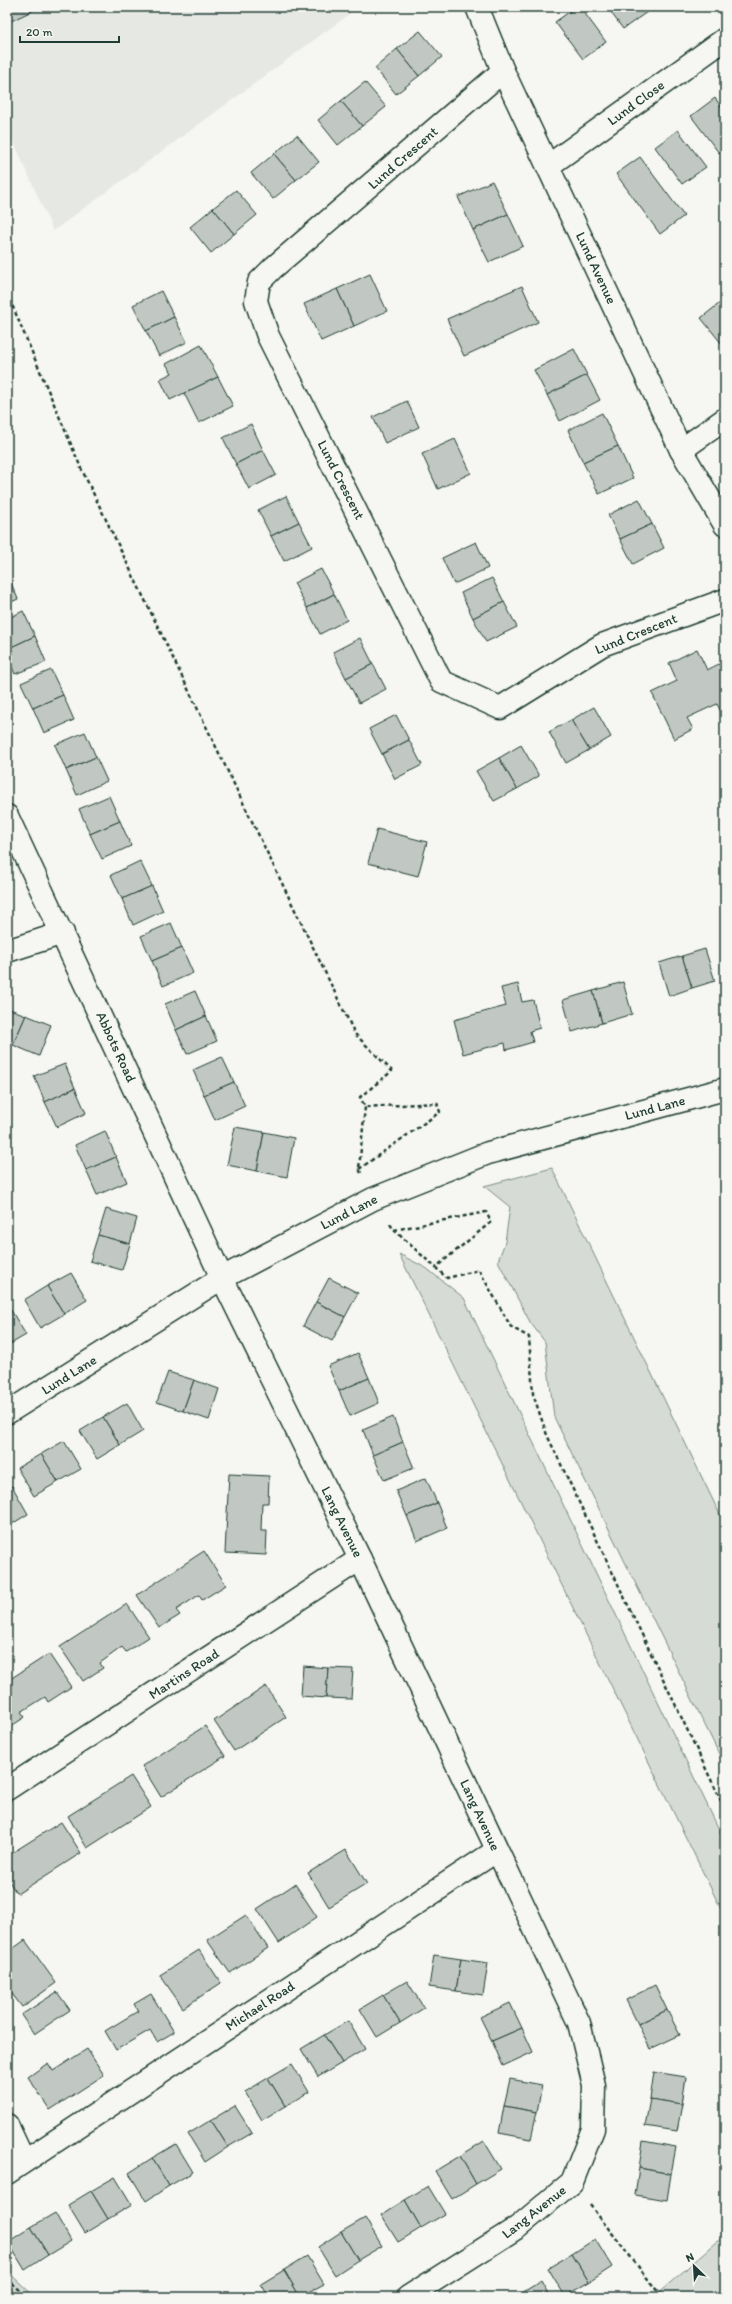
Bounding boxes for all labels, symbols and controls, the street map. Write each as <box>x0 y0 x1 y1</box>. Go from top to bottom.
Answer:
scale bar <box>20 18 119 44</box>
text: 20 m <box>26 25 53 39</box>
street label: Lund Close <box>604 76 668 129</box>
street label: Lund Crescent <box>365 123 441 193</box>
street label: Lund Avenue <box>572 229 620 307</box>
street label: Lund Crescent <box>314 437 368 523</box>
street label: Lund Crescent <box>592 610 680 658</box>
street label: Abbots Road <box>92 1009 140 1085</box>
street label: Lund Lane <box>623 1092 687 1124</box>
street label: Lund Lane <box>318 1190 381 1234</box>
street label: Lund Lane <box>38 1351 100 1399</box>
street label: Lang Avenue <box>317 1484 367 1561</box>
street label: Martins Road <box>146 1645 223 1703</box>
street label: Lang Avenue <box>456 1777 504 1854</box>
street label: Michael Road <box>222 1977 298 2035</box>
street label: Lang Avenue <box>498 2181 570 2242</box>
north arrow <box>674 2246 714 2286</box>
text: N <box>684 2250 696 2265</box>

